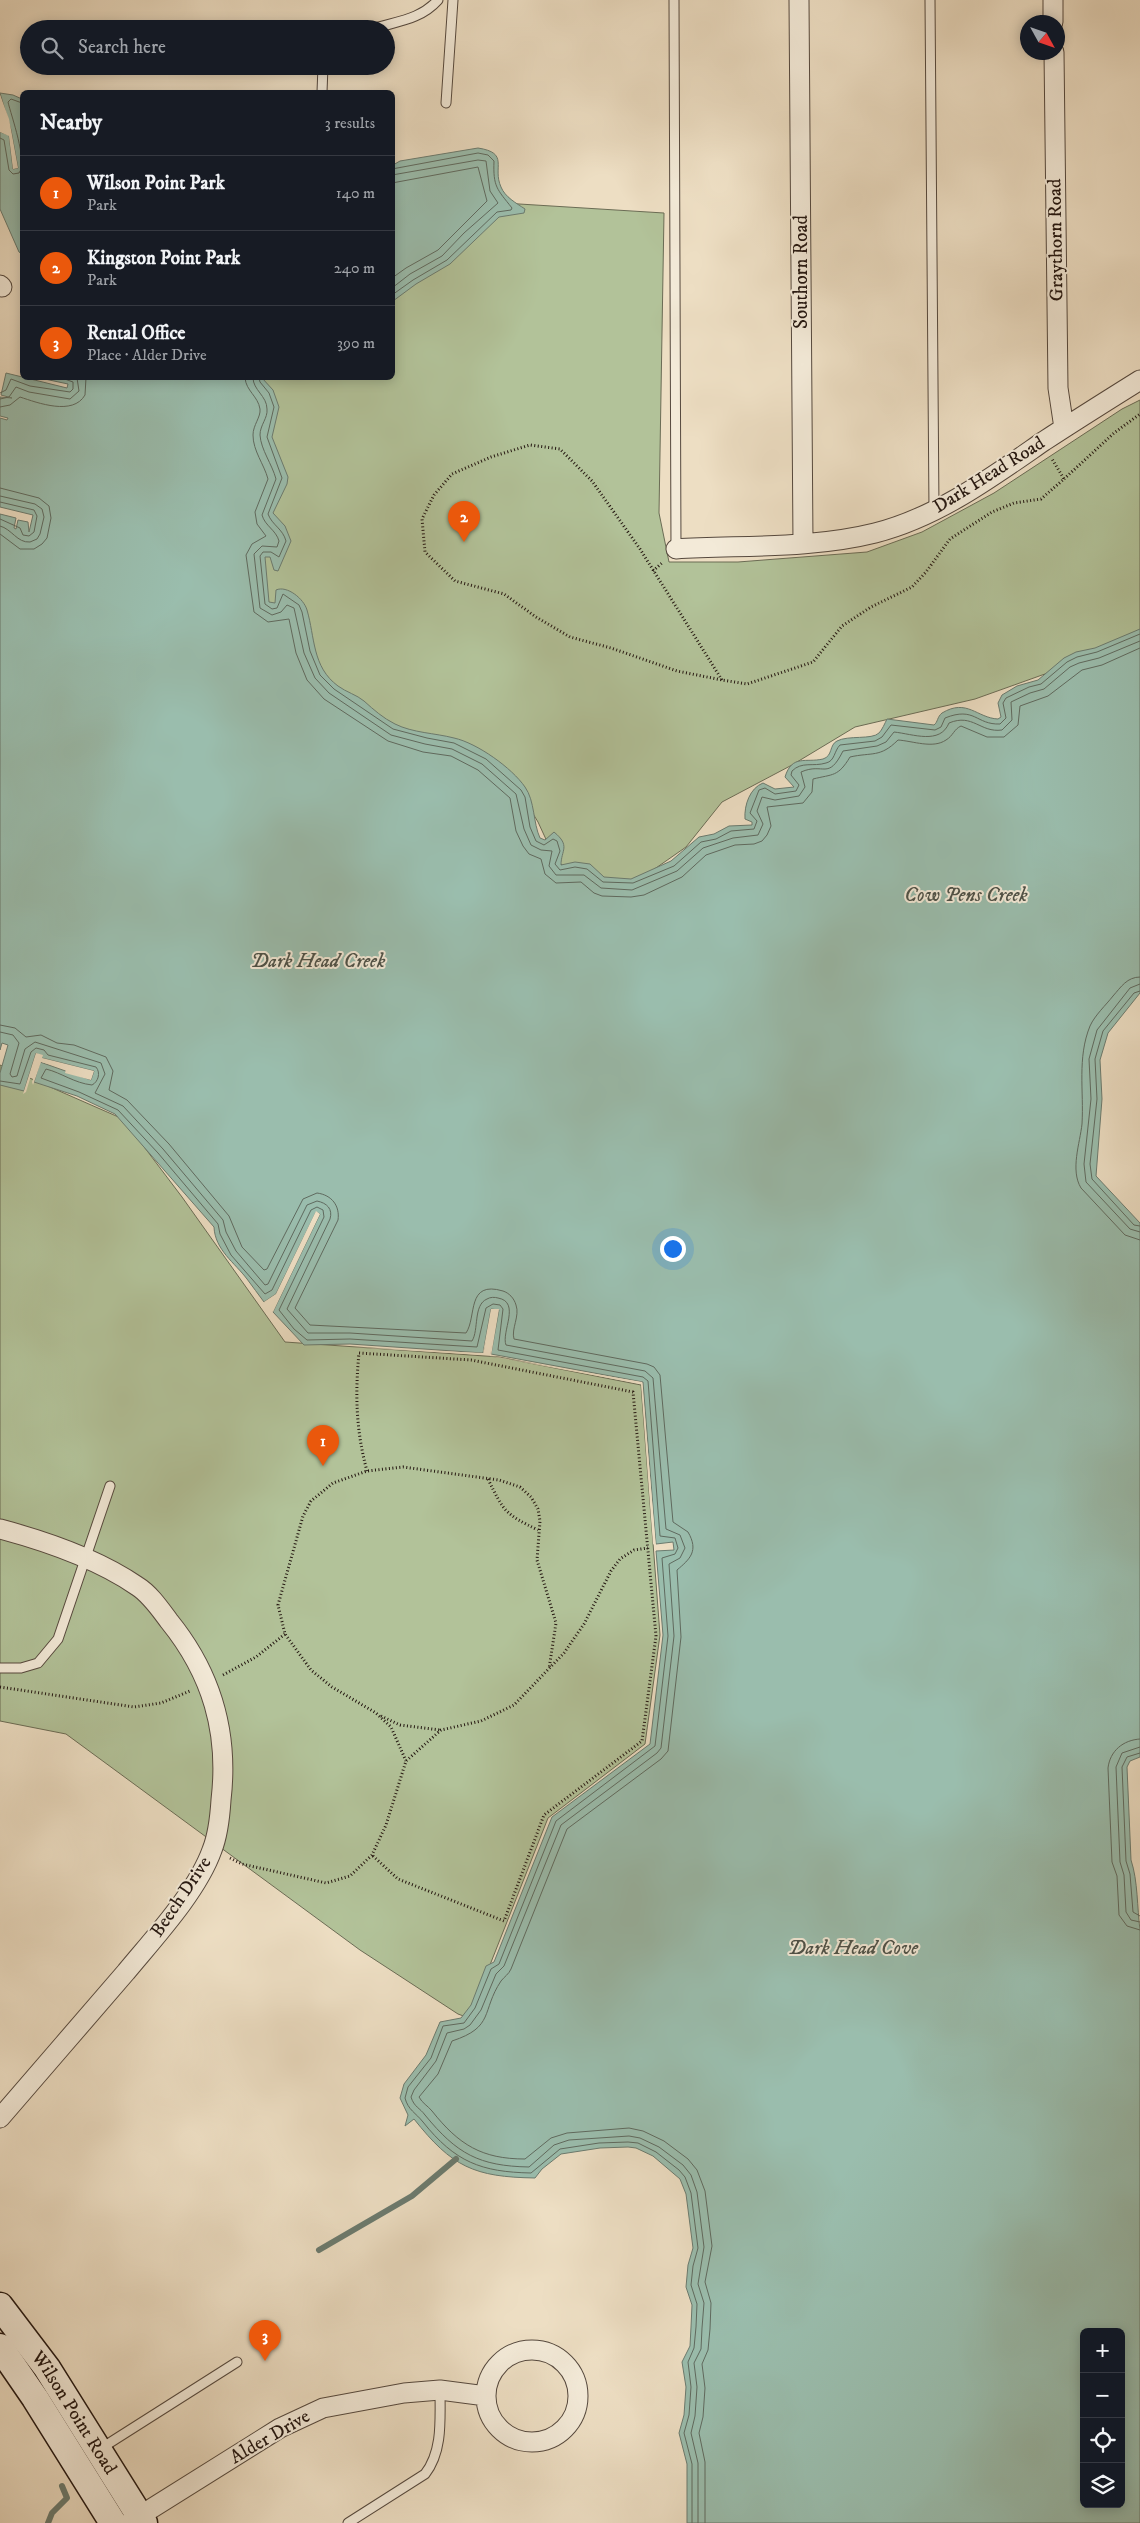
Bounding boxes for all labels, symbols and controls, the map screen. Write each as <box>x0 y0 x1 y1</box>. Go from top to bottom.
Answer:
north arrow <box>1020 15 1065 60</box>
search box <box>20 20 395 75</box>
icon: search <box>38 34 66 62</box>
text: Search here <box>78 36 166 59</box>
text: Nearby <box>40 110 102 136</box>
text: 3 results <box>325 113 375 133</box>
text: Wilson Point Park <box>87 172 225 195</box>
street label: Graythorn Road <box>1043 178 1069 302</box>
text: 1 <box>53 183 59 203</box>
text: 140 m <box>336 183 375 203</box>
text: Park <box>87 195 117 215</box>
street label: Southorn Road <box>790 215 813 329</box>
text: Kingston Point Park <box>87 247 240 270</box>
text: 2 <box>52 258 60 278</box>
text: 240 m <box>334 258 375 278</box>
text: Park <box>87 270 117 290</box>
text: Rental Office <box>87 322 186 345</box>
text: 3 <box>53 333 59 353</box>
text: 390 m <box>337 333 375 353</box>
text: Place · Alder Drive <box>87 345 207 365</box>
street label: Dark Head Road <box>929 431 1049 518</box>
pin: 2 <box>448 501 480 542</box>
water label: Cow Pens Creek <box>904 883 1028 908</box>
water label: Dark Head Creek <box>251 949 386 974</box>
your location <box>660 1236 686 1262</box>
pin: 1 <box>307 1425 339 1466</box>
street label: Beech Drive <box>146 1852 216 1942</box>
water label: Dark Head Cove <box>788 1936 919 1961</box>
pin: 3 <box>249 2320 281 2361</box>
map controls <box>1080 2328 1125 2508</box>
button: + <box>1080 2328 1125 2373</box>
street label: Wilson Point Road <box>26 2345 122 2479</box>
button: − <box>1080 2373 1125 2418</box>
street label: Alder Drive <box>226 2405 314 2469</box>
button: locate <box>1080 2418 1125 2463</box>
button: layers <box>1080 2463 1125 2508</box>

